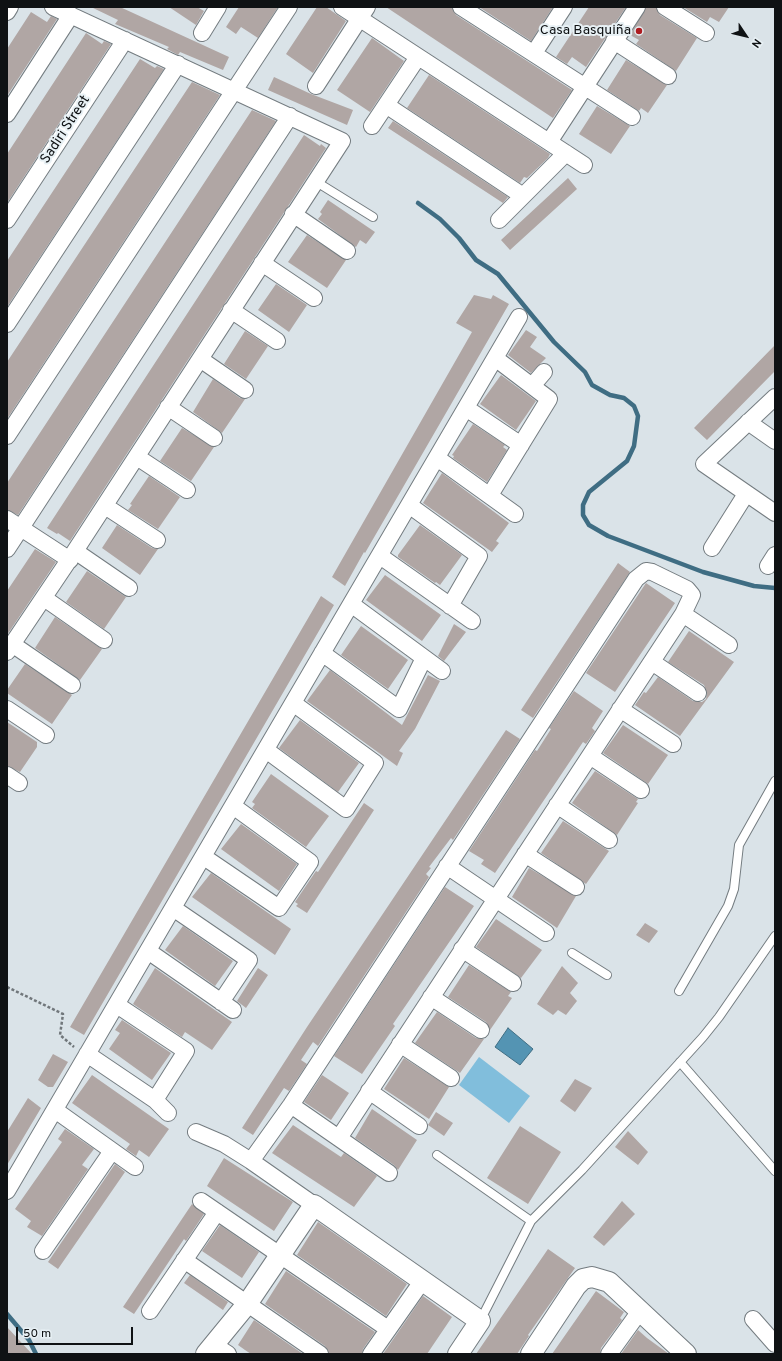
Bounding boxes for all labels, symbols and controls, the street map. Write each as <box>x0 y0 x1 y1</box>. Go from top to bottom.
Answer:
north arrow <box>726 16 766 56</box>
place label: Casa Basquiña <box>540 23 631 39</box>
marker: Casa Basquiña <box>634 26 644 36</box>
text: N <box>748 36 764 50</box>
street label: Sadiri Street <box>38 93 94 167</box>
scale bar <box>18 1319 135 1345</box>
text: 50 m <box>23 1326 51 1342</box>

